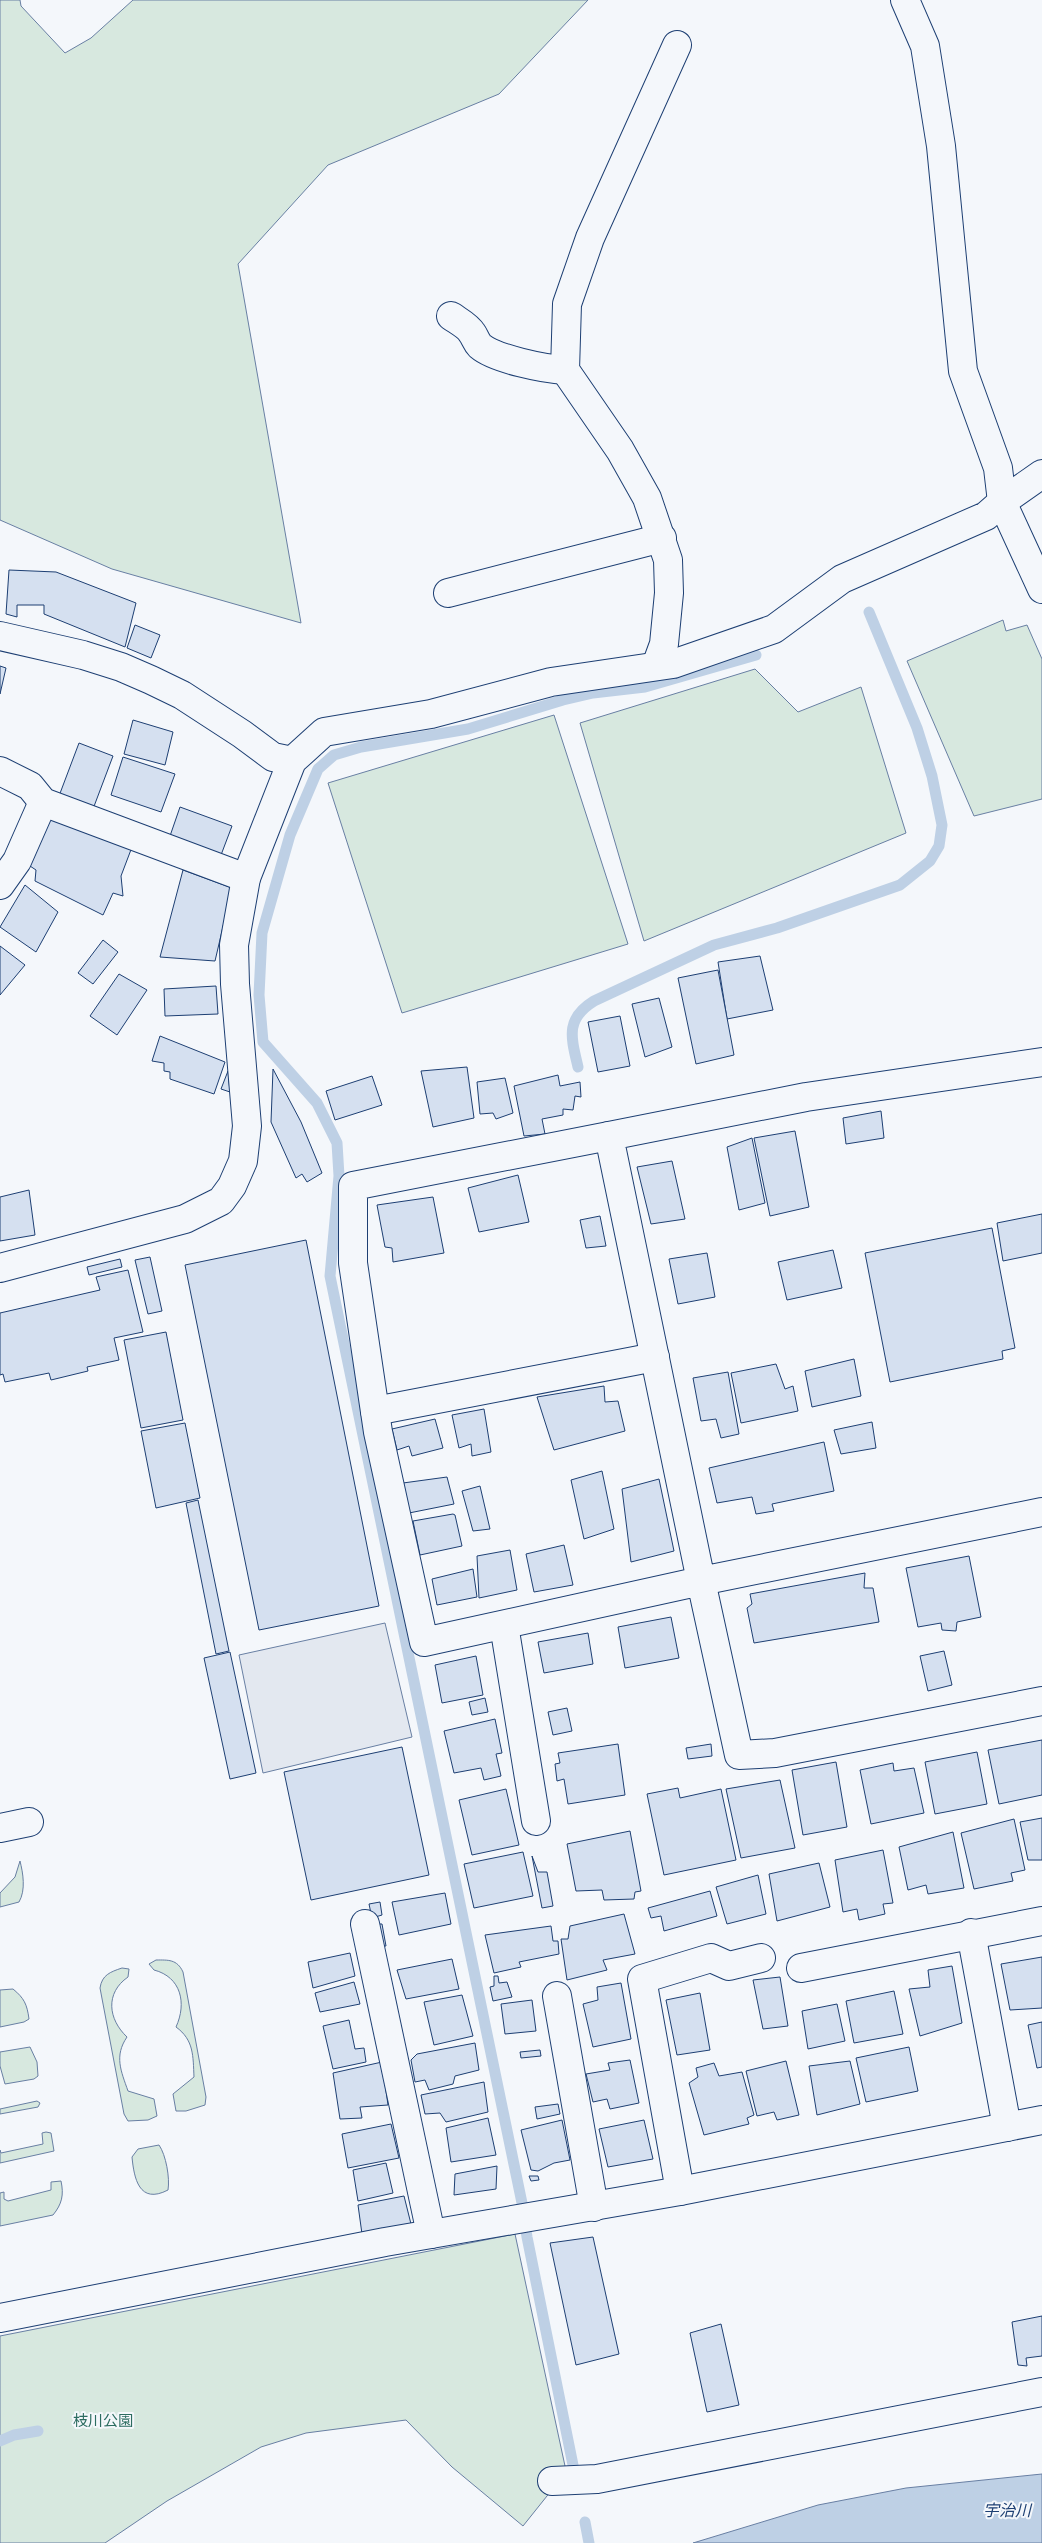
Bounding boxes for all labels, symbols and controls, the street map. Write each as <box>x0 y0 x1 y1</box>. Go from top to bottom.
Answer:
park label: 枝川公園 <box>73 2410 133 2432</box>
water label: 宇治川 <box>983 2499 1033 2522</box>

